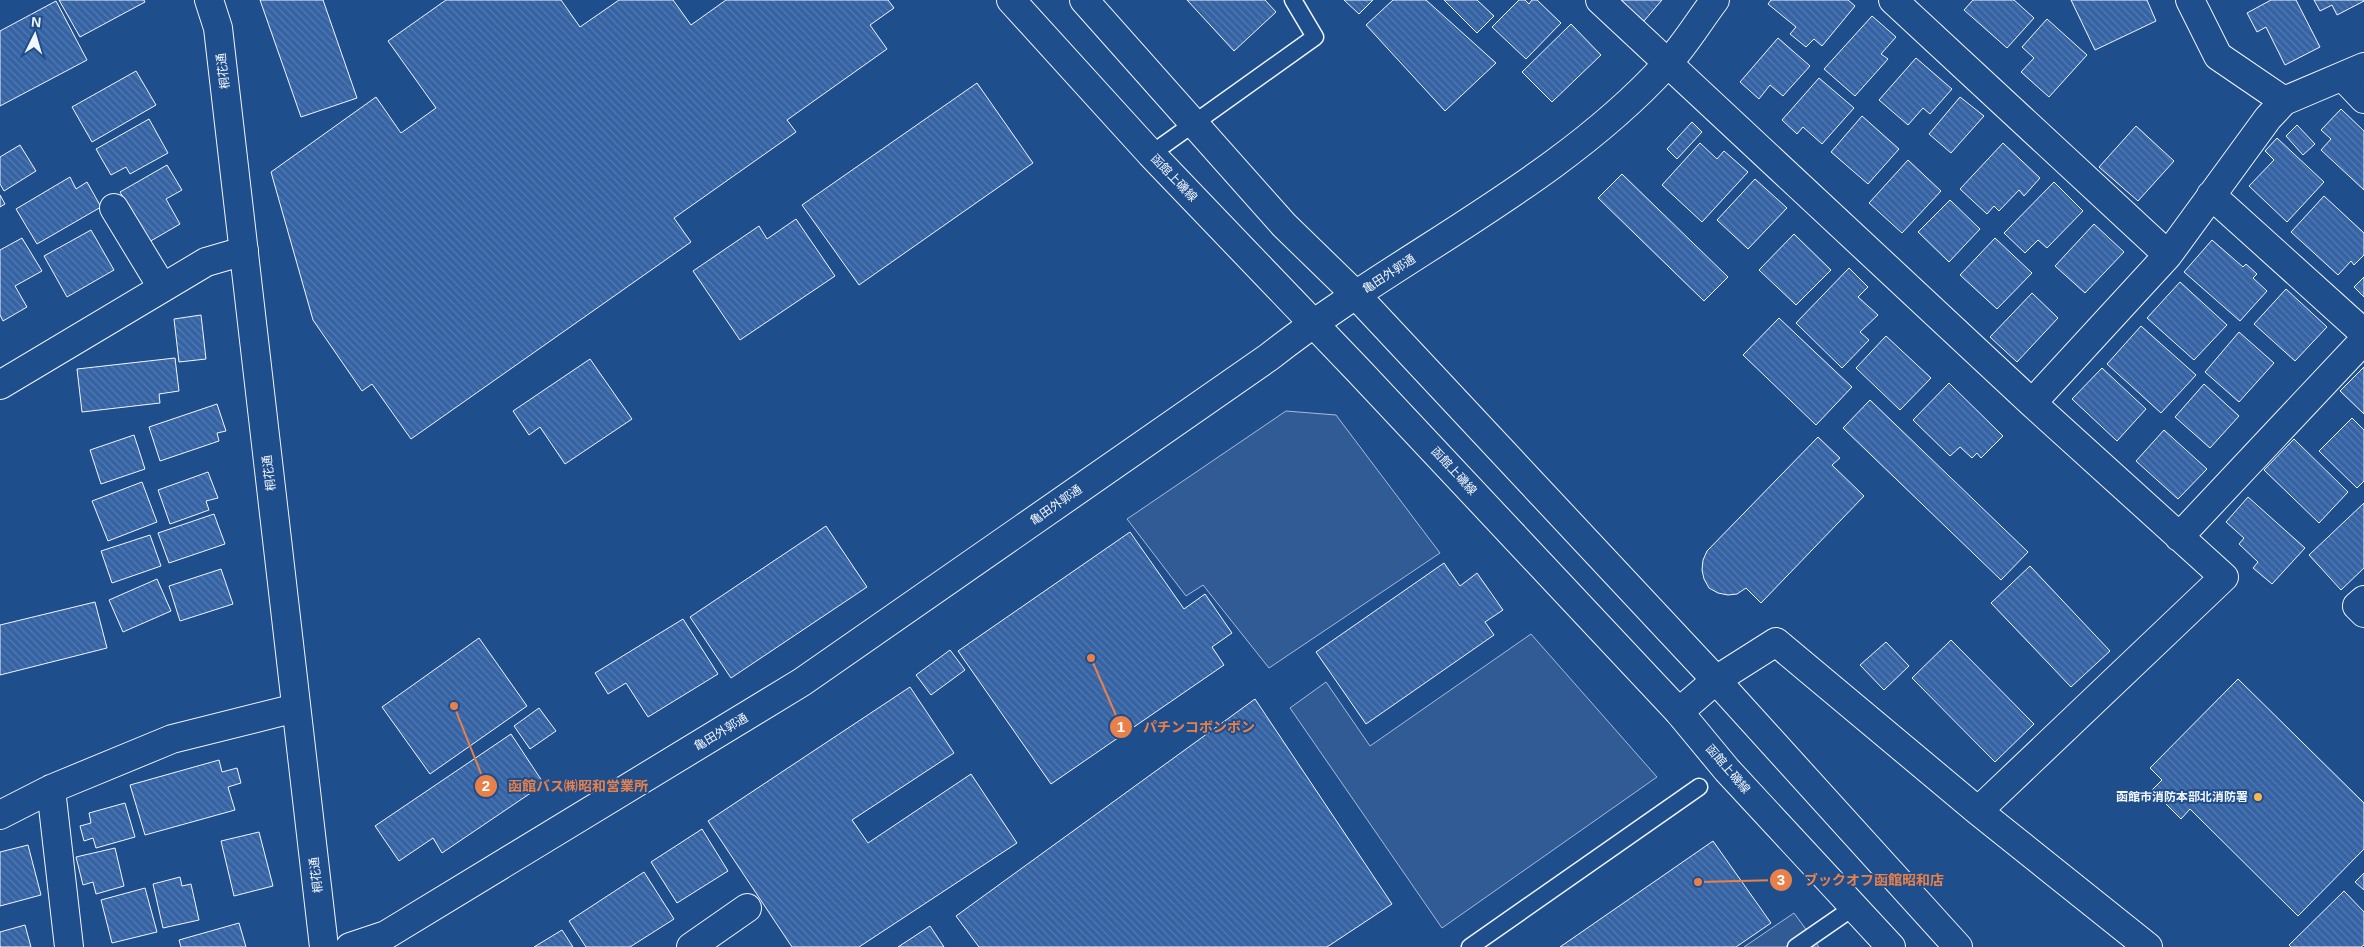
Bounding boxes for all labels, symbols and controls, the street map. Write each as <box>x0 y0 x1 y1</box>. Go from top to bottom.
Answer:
north arrow <box>10 10 60 60</box>
text: N <box>30 14 42 30</box>
street label: 桐花通 <box>214 52 232 90</box>
street label: 函館上磯線 <box>1148 152 1200 204</box>
street label: 亀田外郭通 <box>1360 252 1418 296</box>
street label: 函館上磯線 <box>1428 444 1480 498</box>
street label: 桐花通 <box>260 454 278 492</box>
street label: 亀田外郭通 <box>1027 482 1085 528</box>
street label: 亀田外郭通 <box>692 711 750 753</box>
callout: パチンコボンボン <box>1108 713 1265 742</box>
text: 1 <box>1117 718 1125 735</box>
text: パチンコボンボン <box>1143 719 1255 735</box>
street label: 函館上磯線 <box>1703 742 1753 796</box>
callout: 函館バス㈱昭和営業所 <box>473 772 658 801</box>
text: 2 <box>482 777 490 794</box>
text: 函館バス㈱昭和営業所 <box>508 778 648 794</box>
place label: 函館市消防本部北消防署 <box>2116 790 2248 804</box>
marker: 函館市消防本部北消防署 <box>2252 791 2264 803</box>
street label: 桐花通 <box>307 856 325 894</box>
callout: ブックオフ函館昭和店 <box>1769 865 1954 894</box>
text: 3 <box>1777 871 1785 888</box>
text: ブックオフ函館昭和店 <box>1804 872 1944 888</box>

